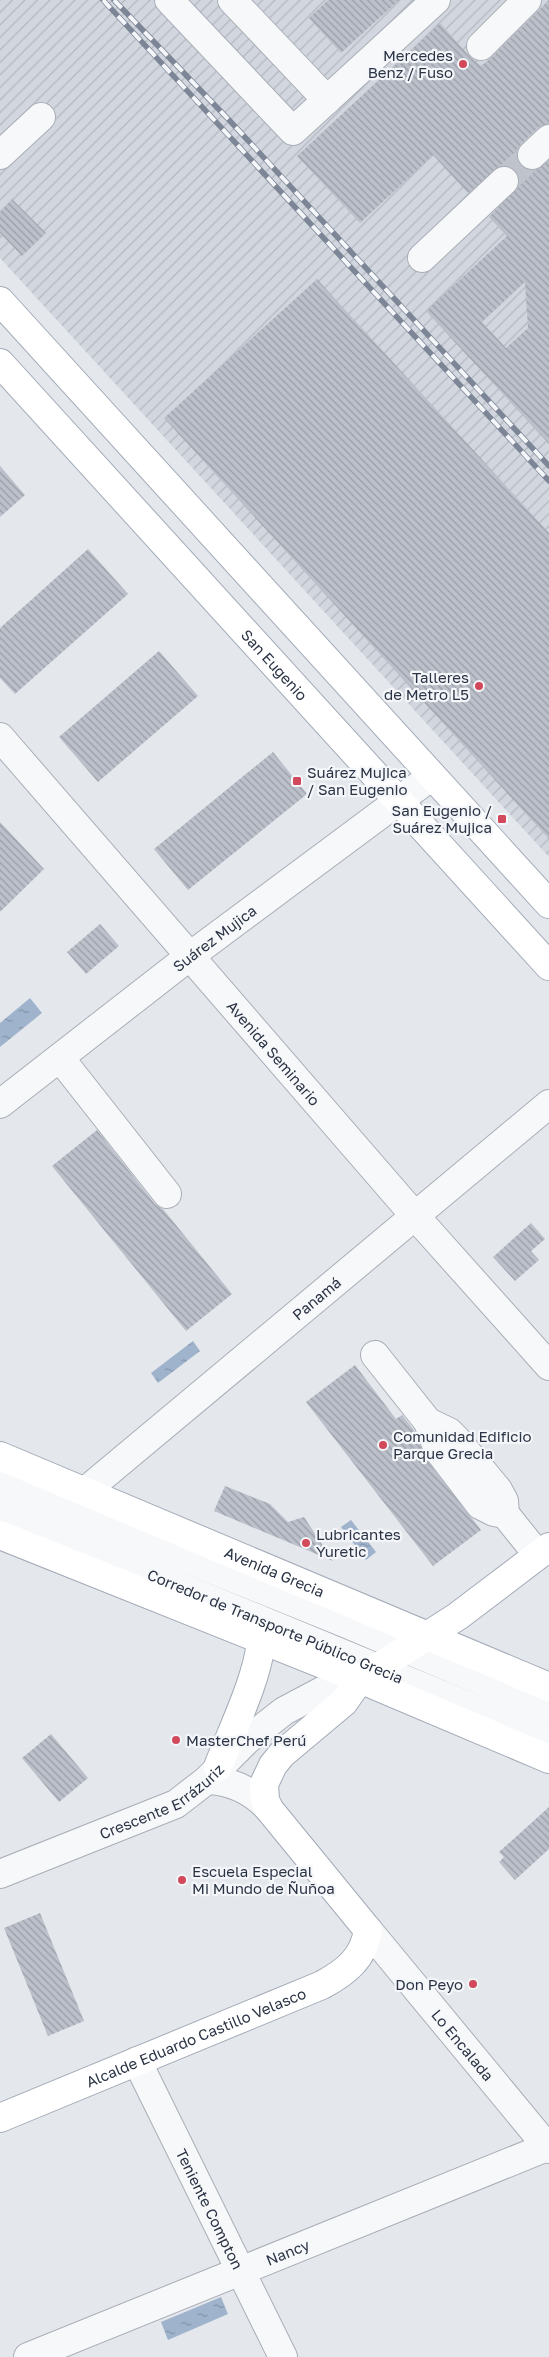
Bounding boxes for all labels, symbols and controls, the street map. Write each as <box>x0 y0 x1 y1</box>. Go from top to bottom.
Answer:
place label: Mercedes Benz / Fuso <box>368 46 453 81</box>
marker: Mercedes Benz / Fuso <box>457 58 469 70</box>
street label: San Eugenio <box>238 626 311 704</box>
place label: Talleres de Metro L5 <box>384 668 469 703</box>
marker: Talleres de Metro L5 <box>473 680 485 692</box>
place label: Suárez Mujica / San Eugenio <box>307 763 407 798</box>
marker: Suárez Mujica / San Eugenio <box>291 775 303 787</box>
place label: San Eugenio / Suárez Mujica <box>392 801 492 836</box>
marker: San Eugenio / Suárez Mujica <box>496 813 508 825</box>
street label: Suárez Mujica <box>169 901 260 975</box>
street label: Avenida Seminario <box>223 997 324 1109</box>
street label: Panamá <box>288 1273 344 1324</box>
place label: Comunidad Edificio Parque Grecia <box>393 1427 531 1462</box>
marker: Comunidad Edificio Parque Grecia <box>377 1439 389 1451</box>
place label: Lubricantes Yuretic <box>316 1525 401 1560</box>
marker: Lubricantes Yuretic <box>300 1537 312 1549</box>
street label: Avenida Grecia <box>222 1543 327 1601</box>
street label: Corredor de Transporte Público Grecia <box>145 1565 406 1687</box>
place label: MasterChef Perú <box>186 1731 306 1749</box>
marker: MasterChef Perú <box>170 1734 182 1746</box>
street label: Crescente Errázuriz <box>97 1760 227 1843</box>
place label: Escuela Especial Mi Mundo de Ñuñoa <box>192 1862 335 1897</box>
marker: Escuela Especial Mi Mundo de Ñuñoa <box>176 1874 188 1886</box>
place label: Don Peyo <box>395 1975 463 1993</box>
marker: Don Peyo <box>467 1978 479 1990</box>
street label: Alcalde Eduardo Castillo Velasco <box>83 1984 309 2090</box>
street label: Lo Encalada <box>428 2005 498 2084</box>
street label: Teniente Compton <box>173 2146 247 2272</box>
street label: Nancy <box>263 2235 313 2269</box>

